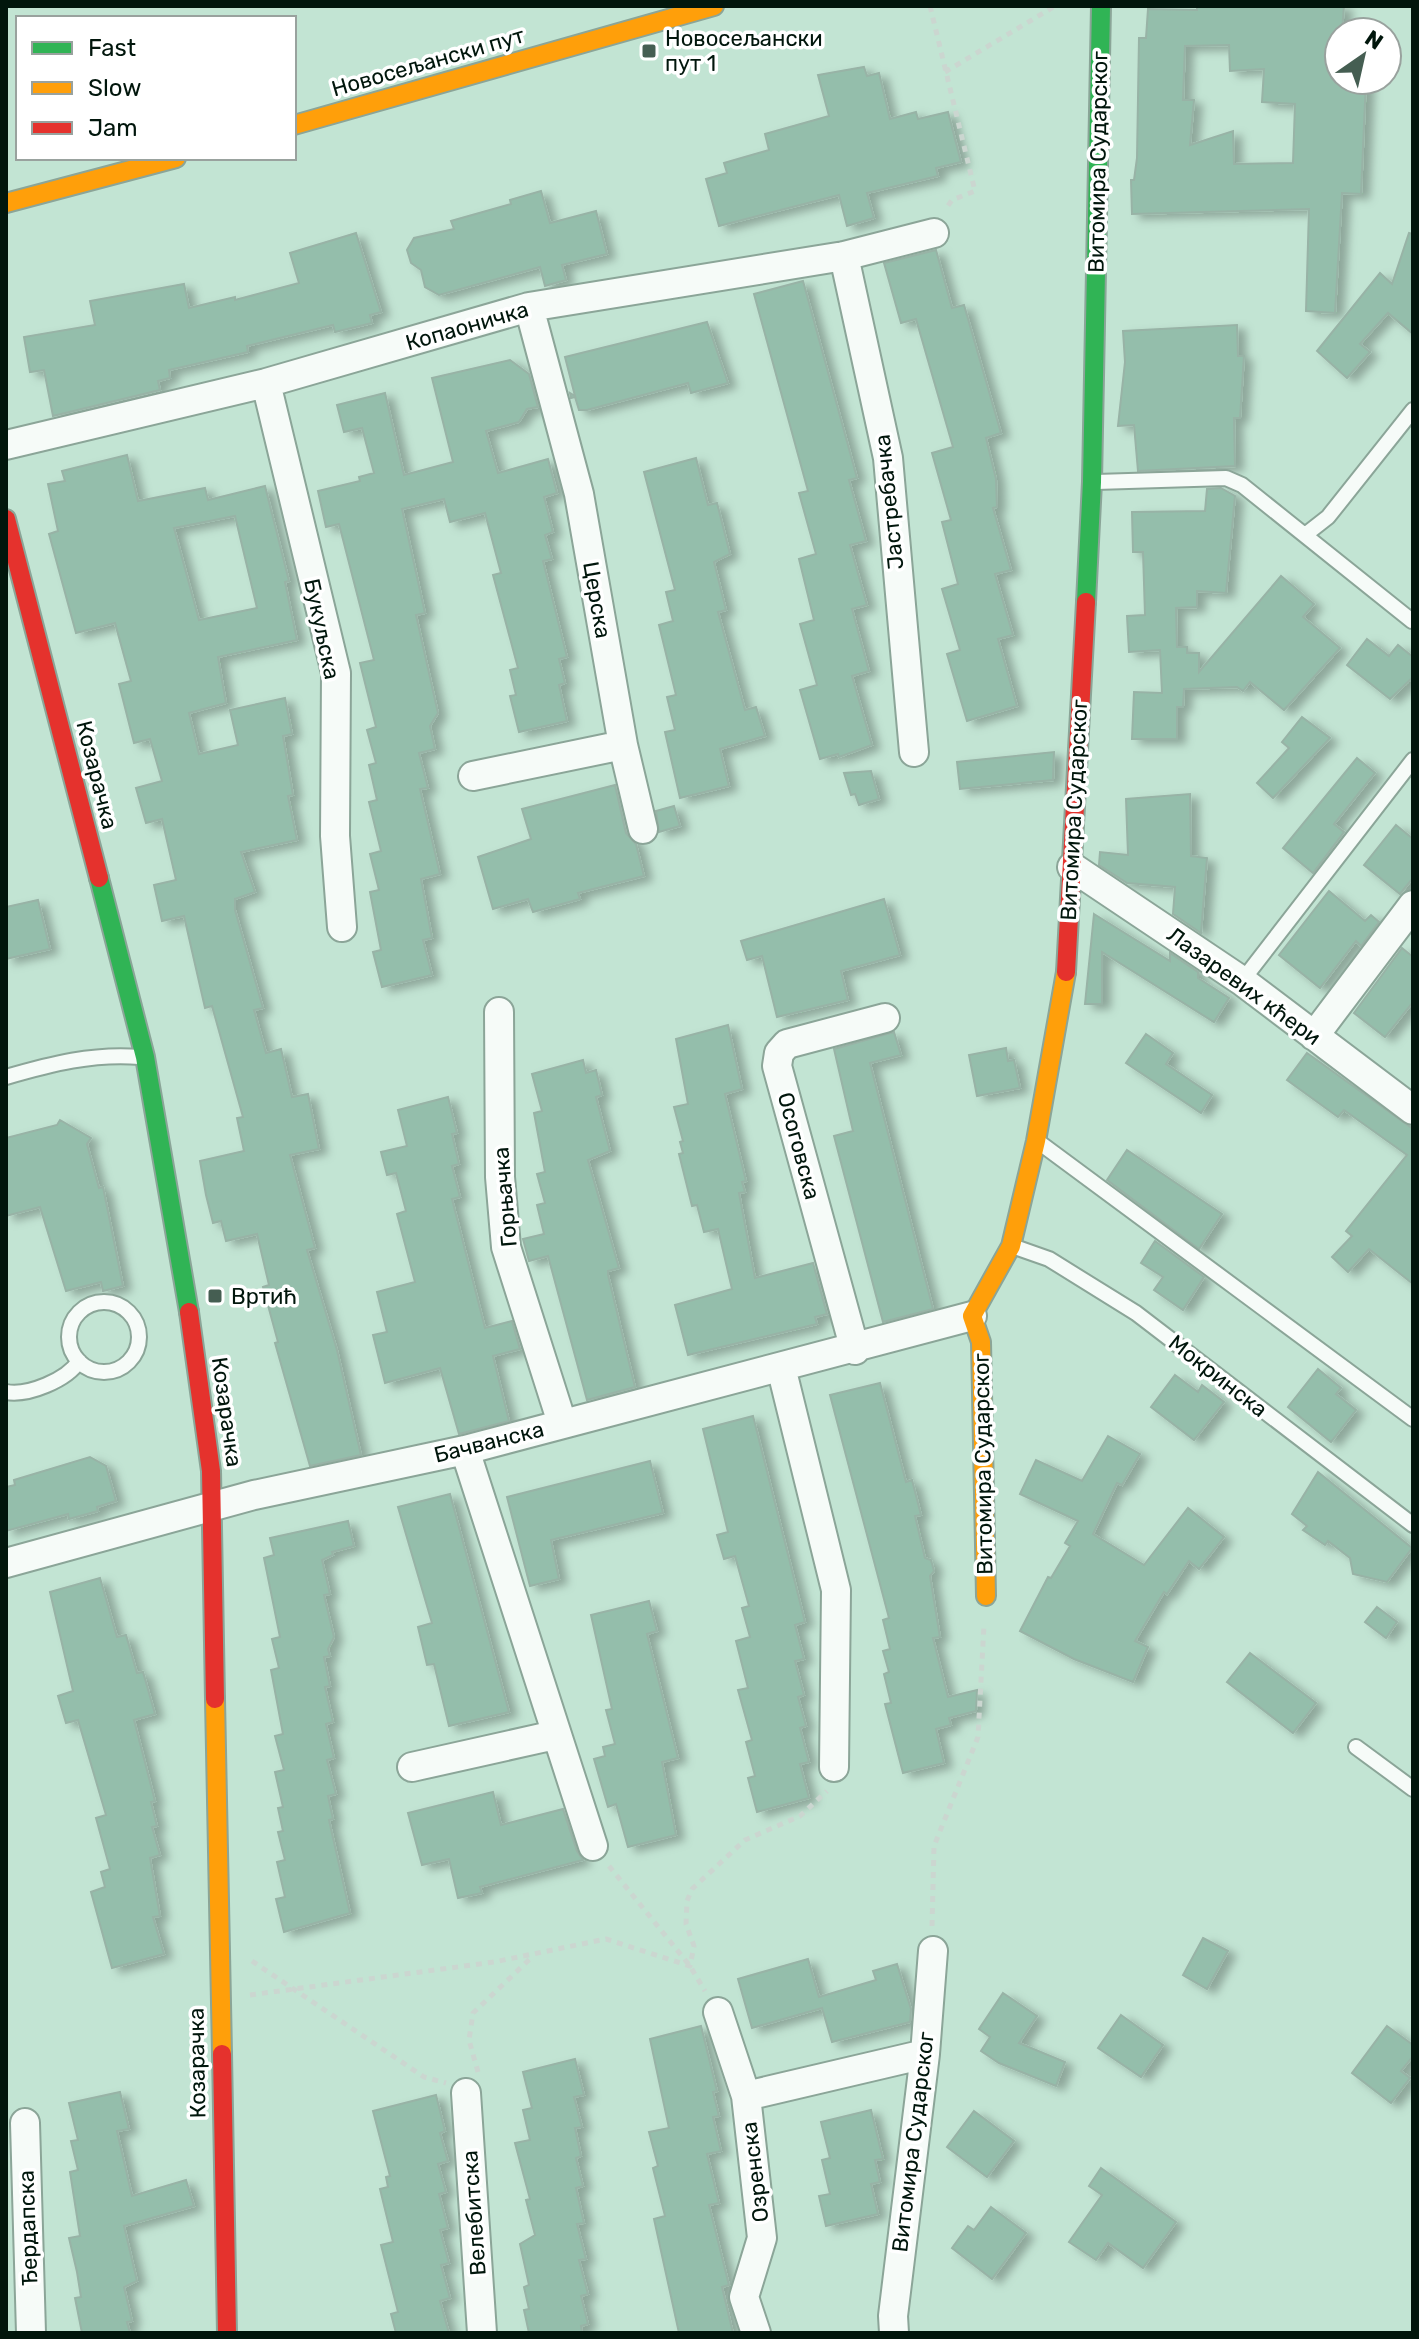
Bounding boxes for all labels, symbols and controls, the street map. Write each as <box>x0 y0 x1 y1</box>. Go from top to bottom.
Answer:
legend <box>16 16 296 160</box>
north arrow <box>1323 16 1403 96</box>
street label: Новосељански пут <box>328 22 528 102</box>
text: N <box>1360 24 1388 55</box>
place label: Новосељански пут 1 <box>665 25 823 77</box>
text: Fast <box>88 34 136 62</box>
marker: Новосељански пут 1 <box>640 42 658 60</box>
street label: Витомира Сударског <box>1083 50 1113 273</box>
text: Slow <box>88 74 141 102</box>
text: Jam <box>88 114 138 142</box>
street label: Копаоничка <box>402 296 532 356</box>
street label: Јастребачка <box>868 433 910 571</box>
street label: Церска <box>577 559 617 641</box>
street label: Букуљска <box>298 576 346 682</box>
street label: Витомира Сударског <box>1055 698 1093 921</box>
street label: Козарачка <box>71 718 123 832</box>
street label: Лазаревих кћери <box>1162 921 1326 1051</box>
street label: Осоговска <box>772 1089 826 1203</box>
street label: Горњачка <box>487 1146 523 1248</box>
place label: Вртић <box>231 1283 297 1310</box>
marker: Вртић <box>206 1287 224 1305</box>
street label: Мокринска <box>1163 1329 1273 1423</box>
street label: Витомира Сударског <box>968 1352 998 1575</box>
street label: Козарачка <box>206 1355 248 1469</box>
street label: Бачванска <box>431 1415 547 1469</box>
street label: Козарачка <box>183 2007 211 2119</box>
street label: Витомира Сударског <box>886 2030 940 2254</box>
street label: Озренска <box>735 2120 775 2224</box>
street label: Велебитска <box>456 2149 492 2277</box>
street label: Ђердапска <box>12 2170 44 2286</box>

